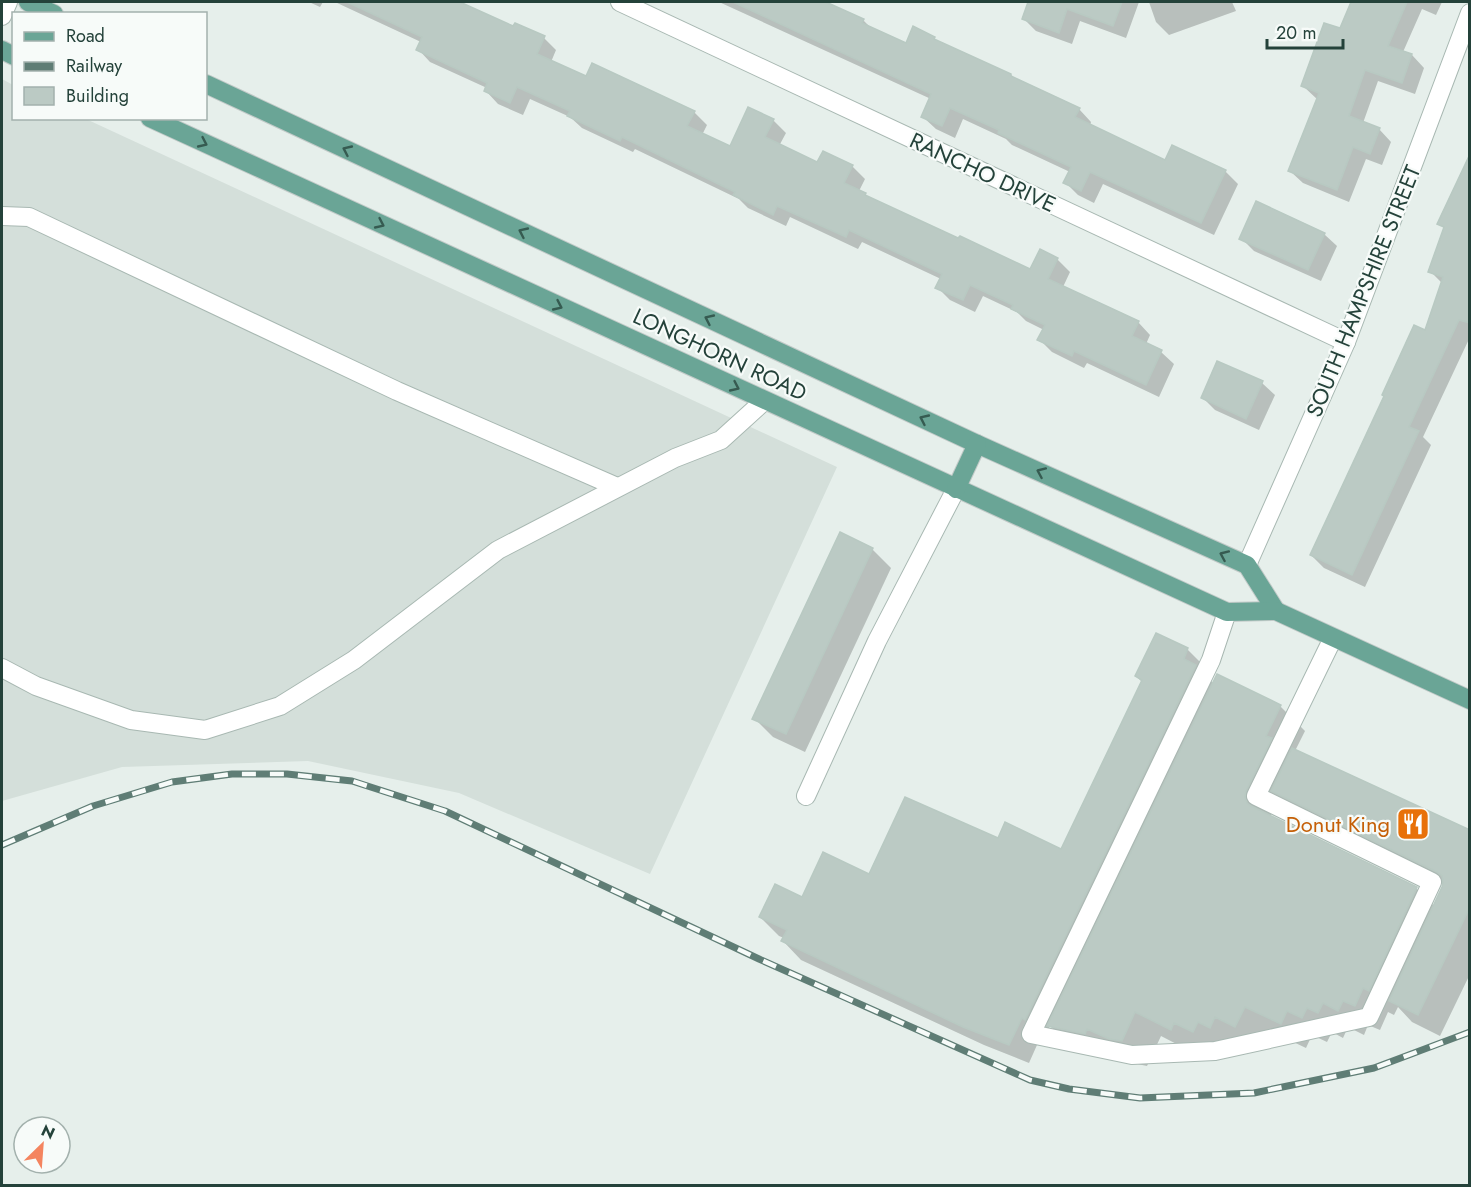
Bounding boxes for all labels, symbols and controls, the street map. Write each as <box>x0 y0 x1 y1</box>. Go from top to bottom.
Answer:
legend <box>12 12 207 120</box>
scale bar <box>1267 12 1344 50</box>
text: 20 m <box>1276 20 1316 46</box>
text: Road <box>66 23 105 49</box>
text: Railway <box>66 53 122 79</box>
text: Building <box>66 83 129 109</box>
street label: RANCHO DRIVE <box>905 124 1061 220</box>
one-way arrow <box>197 136 208 148</box>
one-way arrow <box>342 145 353 157</box>
street label: SOUTH HAMPSHIRE STREET <box>1298 160 1429 422</box>
one-way arrow <box>374 217 385 229</box>
one-way arrow <box>519 228 530 240</box>
one-way arrow <box>551 298 562 310</box>
street label: LONGHORN ROAD <box>628 300 812 408</box>
one-way arrow <box>705 314 716 326</box>
one-way arrow <box>728 380 739 392</box>
one-way arrow <box>920 414 931 426</box>
one-way arrow <box>1037 468 1048 480</box>
one-way arrow <box>1220 550 1231 562</box>
restaurant icon: Donut King <box>1395 806 1431 842</box>
place label: Donut King <box>1286 808 1390 840</box>
north arrow <box>12 1115 72 1175</box>
text: N <box>38 1119 59 1145</box>

